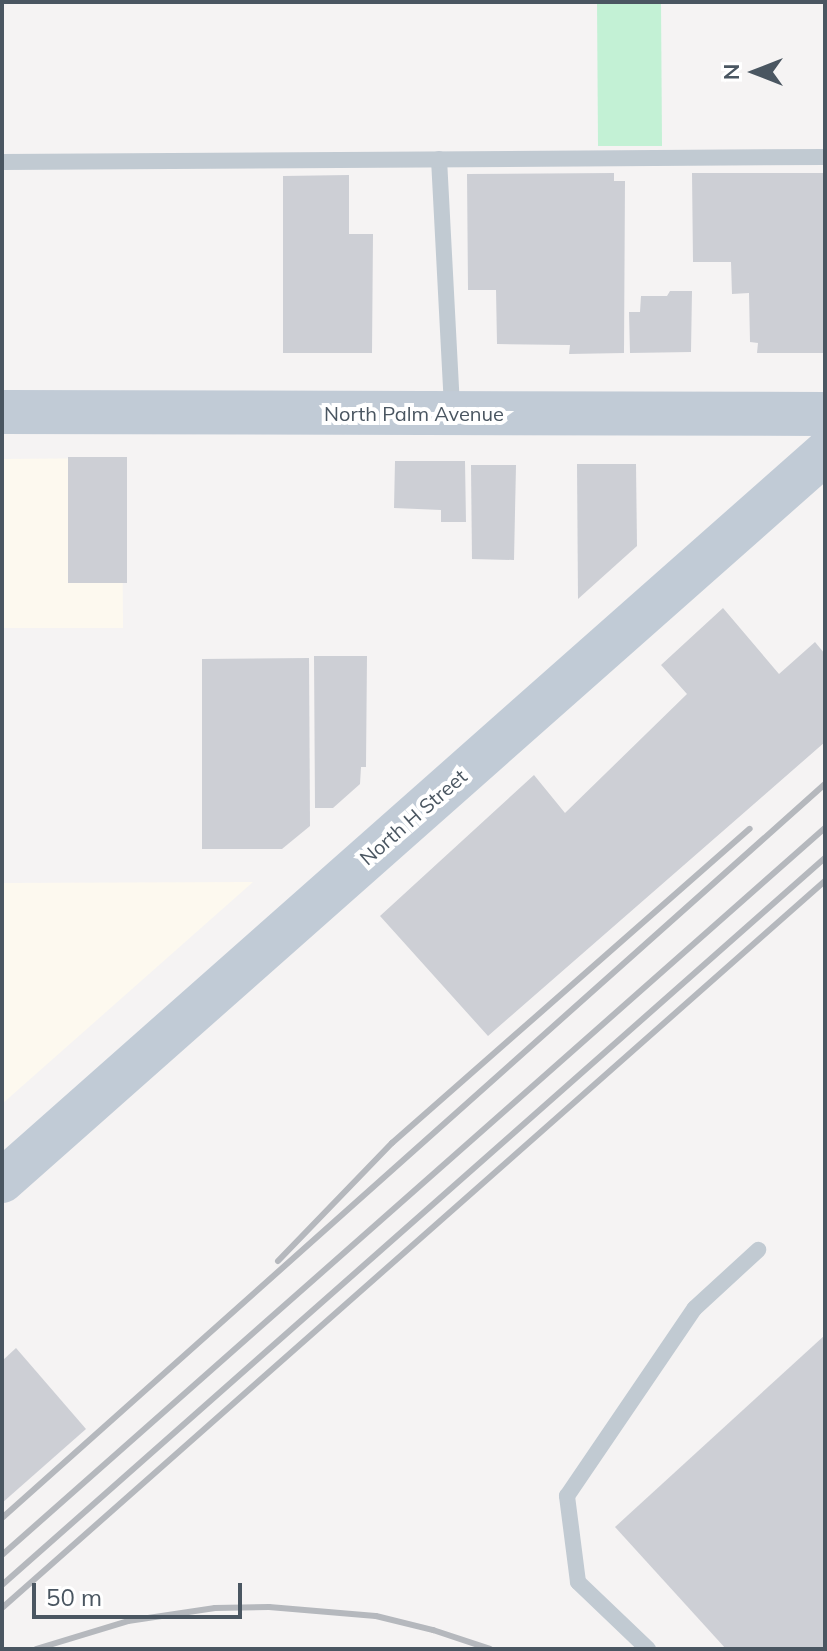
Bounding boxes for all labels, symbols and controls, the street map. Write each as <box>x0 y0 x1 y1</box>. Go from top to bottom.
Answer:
north arrow <box>715 32 795 112</box>
text: N <box>717 64 745 80</box>
street label: North Palm Avenue <box>324 401 504 425</box>
street label: North H Street <box>355 764 471 870</box>
scale bar <box>36 1567 246 1617</box>
text: 50 m <box>46 1582 102 1612</box>

